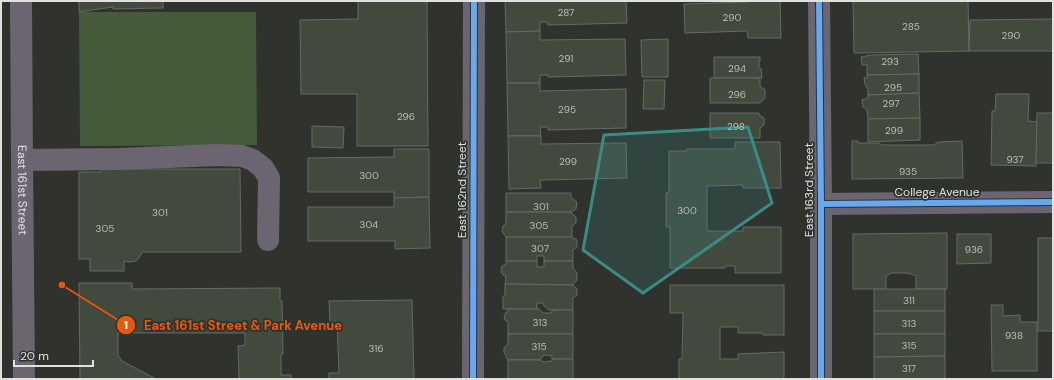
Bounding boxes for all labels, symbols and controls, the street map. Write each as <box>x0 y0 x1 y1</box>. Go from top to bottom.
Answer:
house number: 287 <box>558 6 574 19</box>
house number: 290 <box>723 11 742 24</box>
house number: 285 <box>902 20 920 33</box>
house number: 290 <box>1002 29 1021 42</box>
house number: 291 <box>559 52 573 65</box>
house number: 293 <box>881 55 899 68</box>
house number: 294 <box>728 62 746 75</box>
house number: 295 <box>884 81 902 94</box>
house number: 296 <box>728 88 746 101</box>
house number: 297 <box>882 97 900 110</box>
house number: 295 <box>558 103 576 116</box>
house number: 296 <box>397 110 415 123</box>
house number: 298 <box>727 120 745 133</box>
house number: 299 <box>885 124 903 137</box>
street label: East 162nd Street <box>454 141 470 238</box>
street label: East 163rd Street <box>801 143 817 237</box>
street label: East 161st Street <box>14 145 31 235</box>
house number: 937 <box>1006 153 1024 166</box>
house number: 299 <box>559 155 577 168</box>
house number: 935 <box>899 165 917 178</box>
house number: 300 <box>359 169 379 182</box>
street label: College Avenue <box>894 184 980 200</box>
house number: 301 <box>533 200 549 213</box>
house number: 300 <box>677 204 697 217</box>
house number: 301 <box>152 206 168 219</box>
house number: 304 <box>360 218 378 231</box>
house number: 305 <box>530 219 548 232</box>
house number: 305 <box>96 222 114 235</box>
house number: 307 <box>531 242 549 255</box>
house number: 936 <box>965 243 983 256</box>
house number: 311 <box>903 294 915 307</box>
callout: East 161st Street & Park Avenue <box>116 313 350 338</box>
house number: 313 <box>533 316 547 329</box>
text: 1 <box>124 317 128 333</box>
text: East 161st Street & Park Avenue <box>144 317 342 334</box>
house number: 313 <box>902 317 916 330</box>
house number: 938 <box>1005 329 1023 342</box>
house number: 315 <box>902 339 916 352</box>
house number: 315 <box>532 340 546 353</box>
scale bar <box>14 342 93 368</box>
house number: 316 <box>368 342 384 355</box>
text: 20 m <box>20 348 49 364</box>
house number: 317 <box>902 362 916 375</box>

